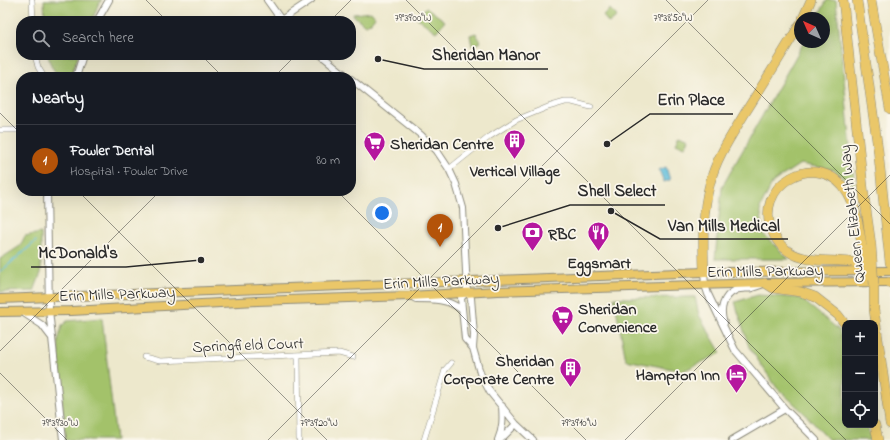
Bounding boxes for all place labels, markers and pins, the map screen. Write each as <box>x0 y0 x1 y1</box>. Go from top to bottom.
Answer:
callout: Sheridan Manor <box>424 40 548 69</box>
callout: Erin Place <box>650 85 733 114</box>
building icon: Vertical Village <box>502 127 528 160</box>
supermarket icon: Sheridan Centre <box>362 130 388 163</box>
place label: Sheridan Centre <box>390 133 495 157</box>
place label: Vertical Village <box>469 160 561 185</box>
callout: Shell Select <box>570 176 665 205</box>
callout: Van Mills Medical <box>660 210 788 239</box>
pin: 1 <box>427 214 453 247</box>
restaurant icon: Eggsmart <box>586 219 612 252</box>
bank icon: RBC <box>520 220 546 253</box>
place label: RBC <box>547 223 577 247</box>
callout: McDonald's <box>31 238 126 267</box>
place label: Eggsmart <box>567 252 631 277</box>
place label: Sheridan Convenience <box>578 298 658 340</box>
supermarket icon: Sheridan Convenience <box>549 304 575 337</box>
place label: Sheridan Corporate Centre <box>443 350 555 392</box>
building icon: Sheridan Corporate Centre <box>557 356 583 389</box>
hotel icon: Hampton Inn <box>723 361 749 394</box>
place label: Hampton Inn <box>636 364 720 388</box>

